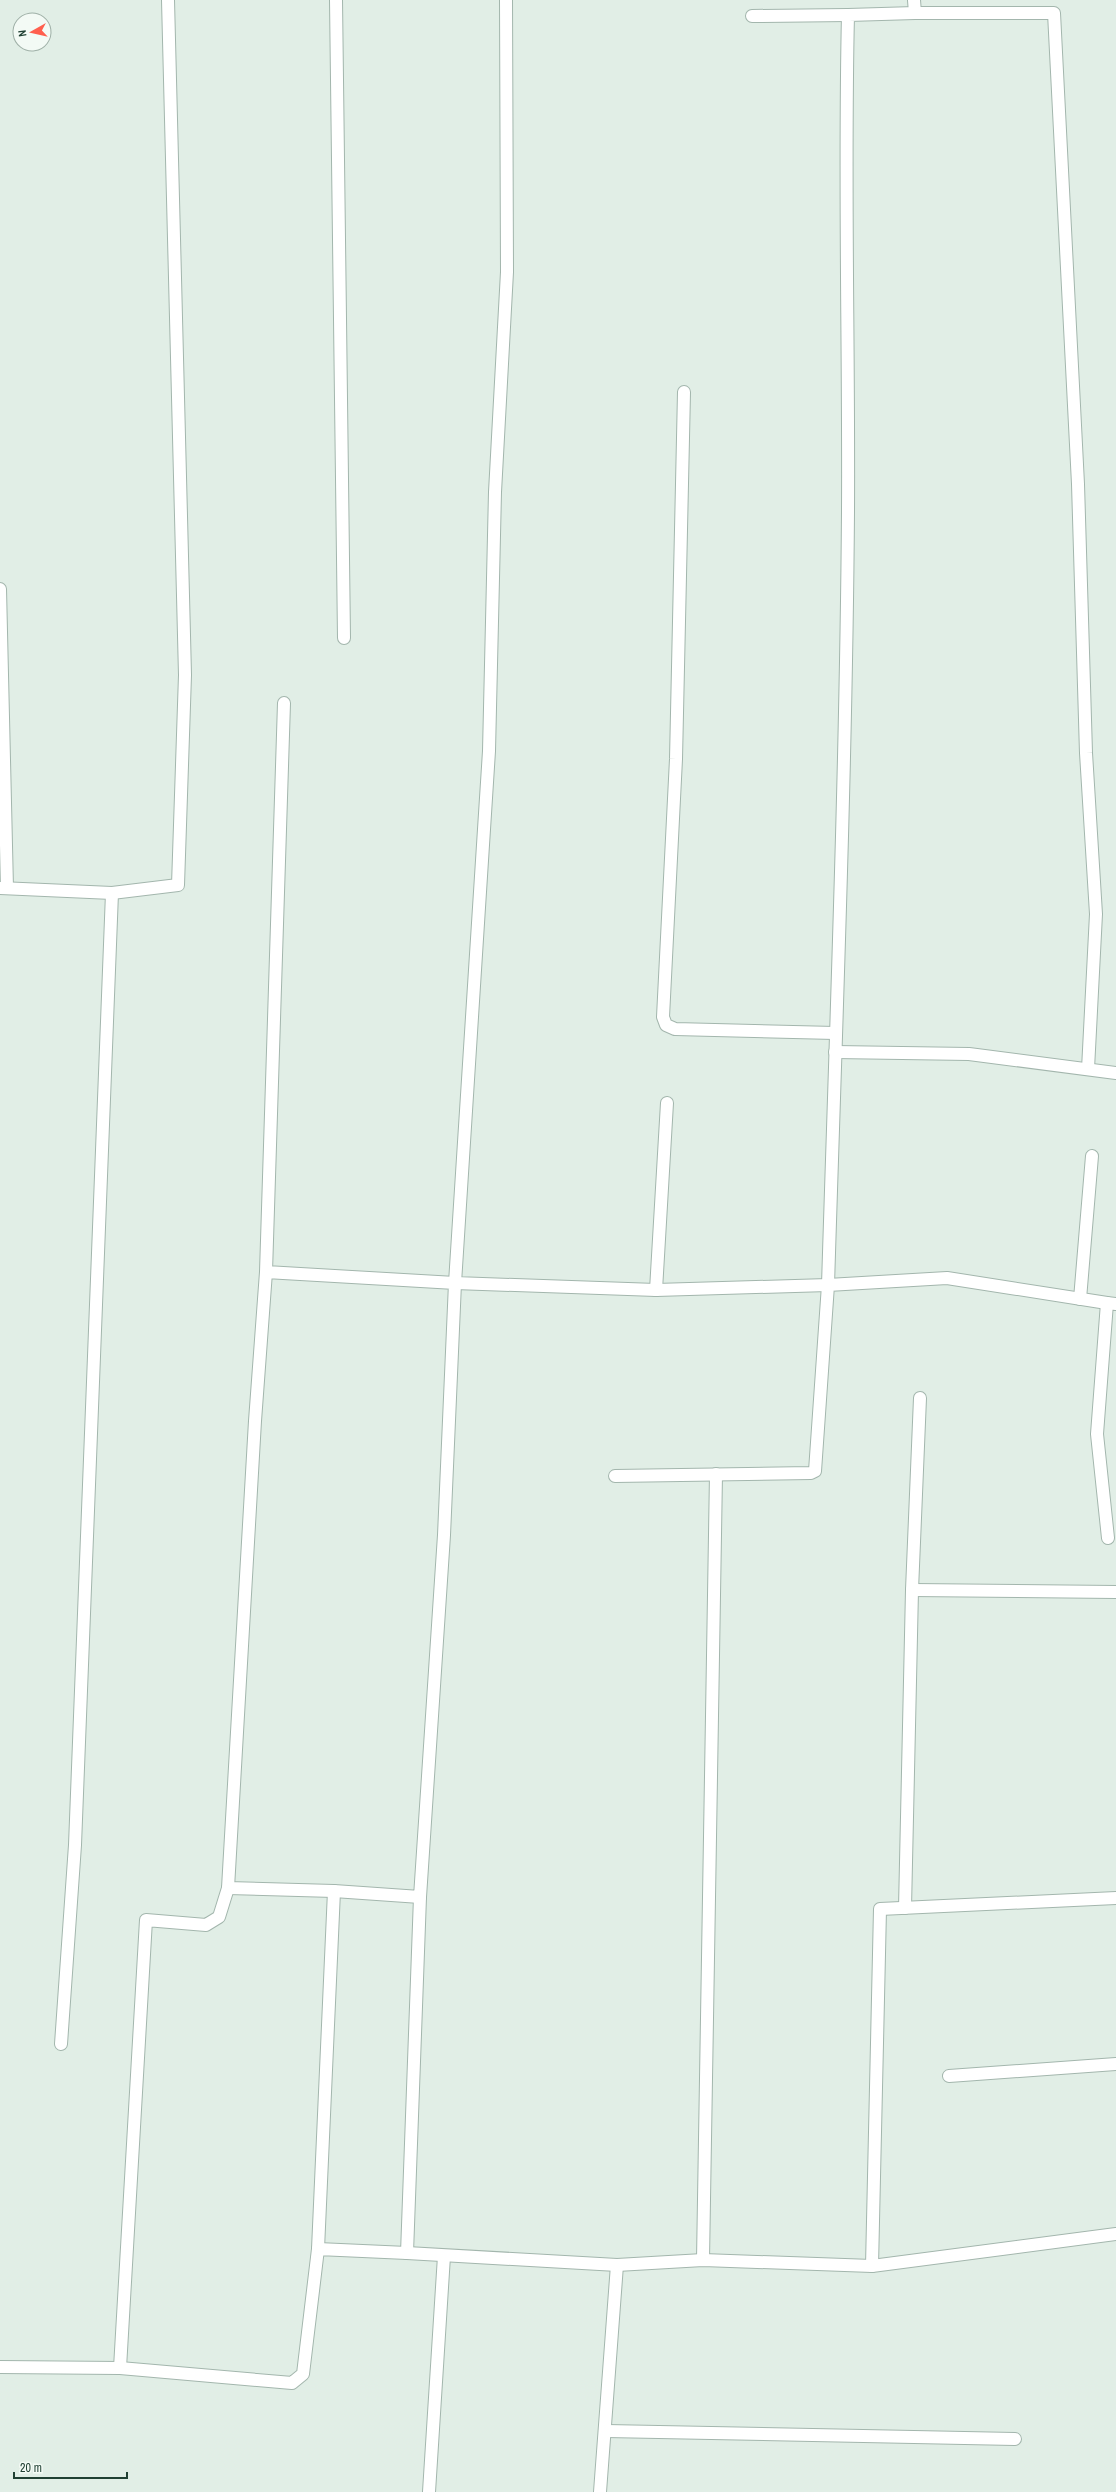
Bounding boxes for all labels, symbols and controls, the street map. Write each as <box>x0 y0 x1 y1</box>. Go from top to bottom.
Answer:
north arrow <box>12 12 52 52</box>
text: N <box>15 29 29 38</box>
scale bar <box>14 2454 127 2480</box>
text: 20 m <box>20 2460 42 2476</box>

